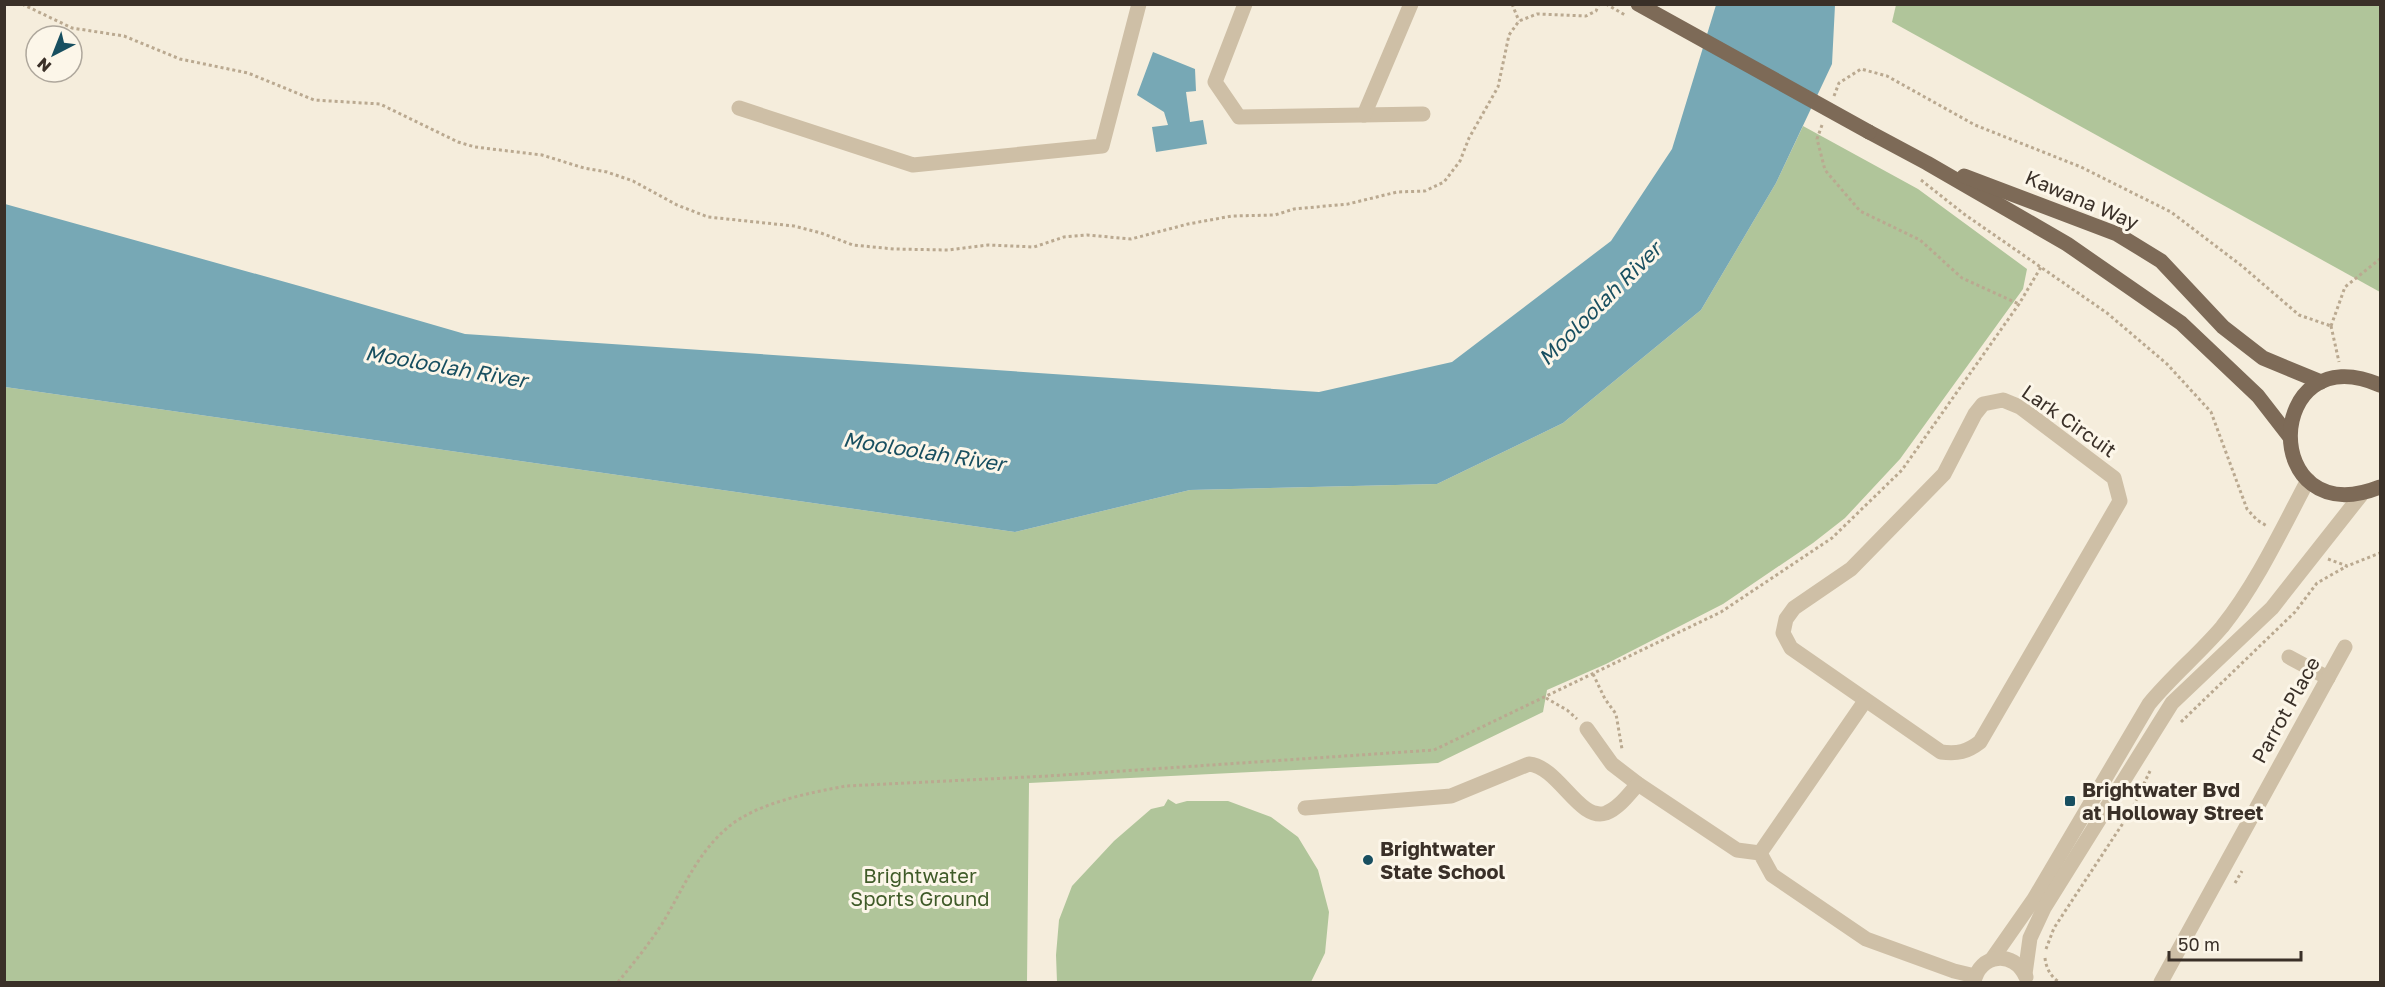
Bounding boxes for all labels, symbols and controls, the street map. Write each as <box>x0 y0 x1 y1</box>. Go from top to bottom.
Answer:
north arrow <box>24 24 84 84</box>
text: N <box>33 54 55 77</box>
street label: Kawana Way <box>2022 164 2143 234</box>
water label: Mooloolah River <box>1532 234 1668 370</box>
water label: Mooloolah River <box>363 339 532 393</box>
street label: Lark Circuit <box>2018 379 2121 462</box>
water label: Mooloolah River <box>841 425 1010 477</box>
street label: Parrot Place <box>2246 652 2324 767</box>
place label: Brightwater Bvd at Holloway Street <box>2082 777 2264 824</box>
marker: Brightwater Bvd at Holloway Street <box>2063 794 2077 808</box>
place label: Brightwater State School <box>1380 836 1506 883</box>
marker: Brightwater State School <box>1361 853 1375 867</box>
park label: Brightwater Sports Ground <box>850 863 990 910</box>
scale bar <box>2169 924 2301 962</box>
text: 50 m <box>2178 933 2220 955</box>

